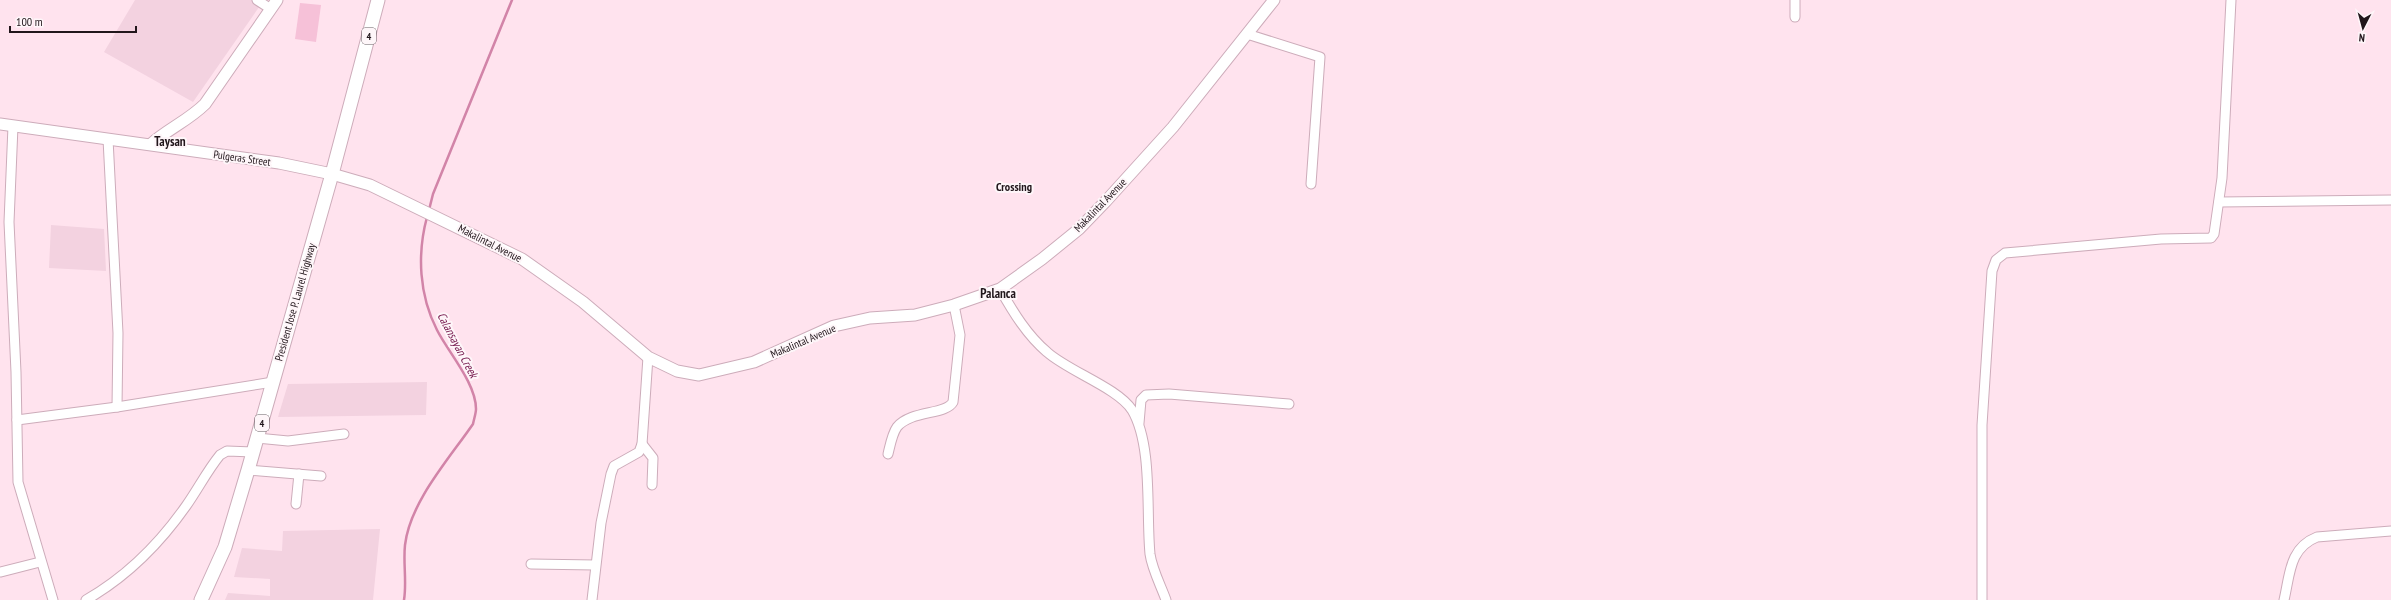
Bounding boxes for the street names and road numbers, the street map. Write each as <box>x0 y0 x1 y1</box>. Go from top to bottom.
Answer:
road number: 4 <box>362 28 376 44</box>
street label: Pulgeras Street <box>213 147 271 169</box>
street label: Makalintal Avenue <box>1071 175 1130 235</box>
street label: Makalintal Avenue <box>456 221 525 265</box>
street label: President Jose P. Laurel Highway <box>271 241 319 363</box>
street label: Makalintal Avenue <box>768 321 838 361</box>
road number: 4 <box>255 415 269 431</box>

